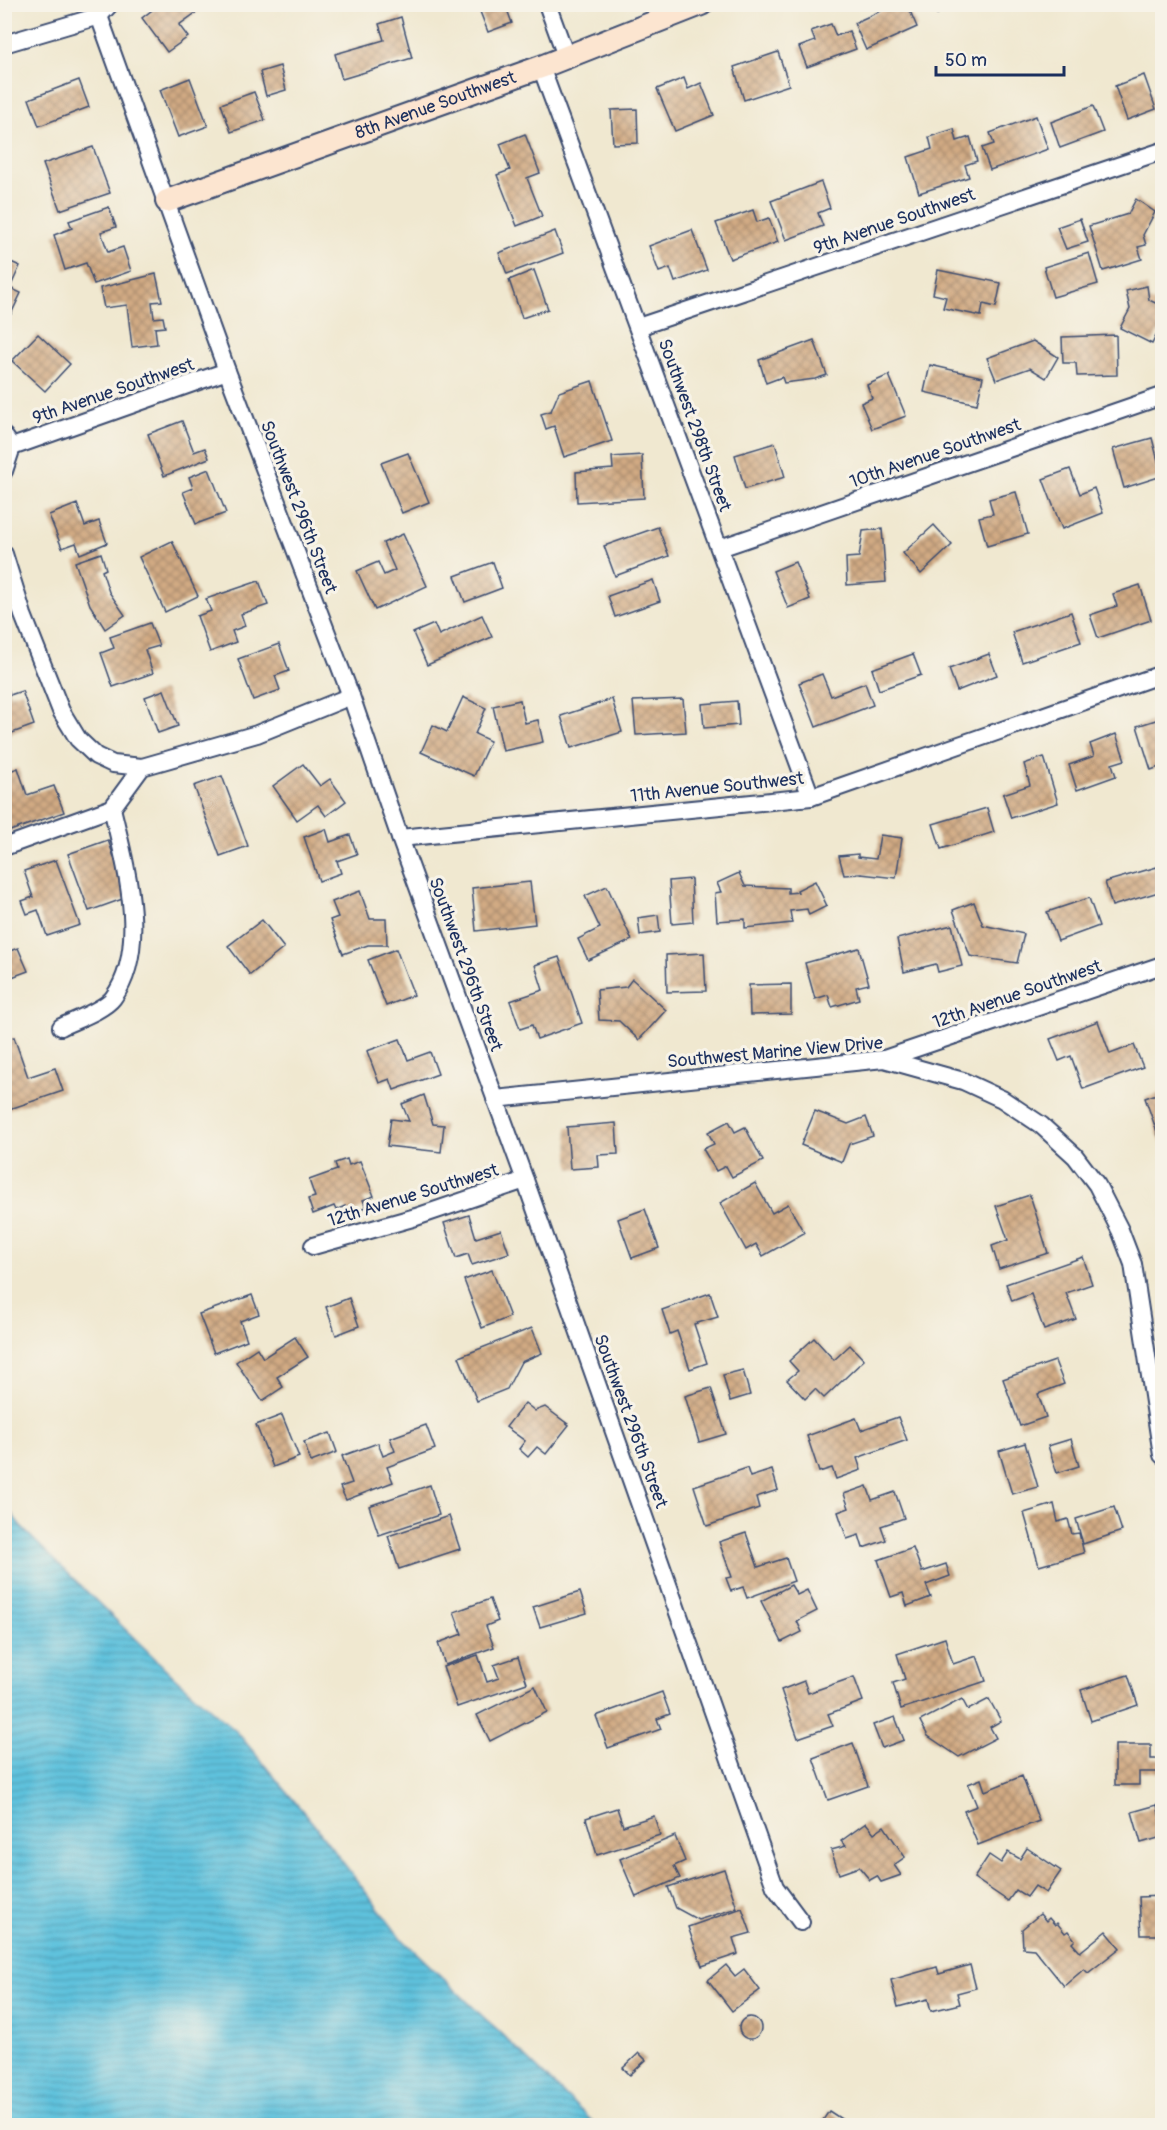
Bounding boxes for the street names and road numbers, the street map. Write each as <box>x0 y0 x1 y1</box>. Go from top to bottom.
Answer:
street label: 8th Avenue Southwest <box>352 66 520 145</box>
street label: 9th Avenue Southwest <box>810 183 979 260</box>
street label: Southwest 298th Street <box>653 336 737 515</box>
street label: 9th Avenue Southwest <box>29 353 198 430</box>
street label: 10th Avenue Southwest <box>847 413 1024 494</box>
street label: Southwest 296th Street <box>255 417 342 598</box>
street label: 11th Avenue Southwest <box>629 767 806 808</box>
street label: Southwest 296th Street <box>423 874 508 1055</box>
street label: 12th Avenue Southwest <box>930 955 1105 1034</box>
street label: Southwest Marine View Drive <box>666 1032 884 1073</box>
street label: 12th Avenue Southwest <box>325 1158 502 1232</box>
street label: Southwest 296th Street <box>588 1331 673 1512</box>

